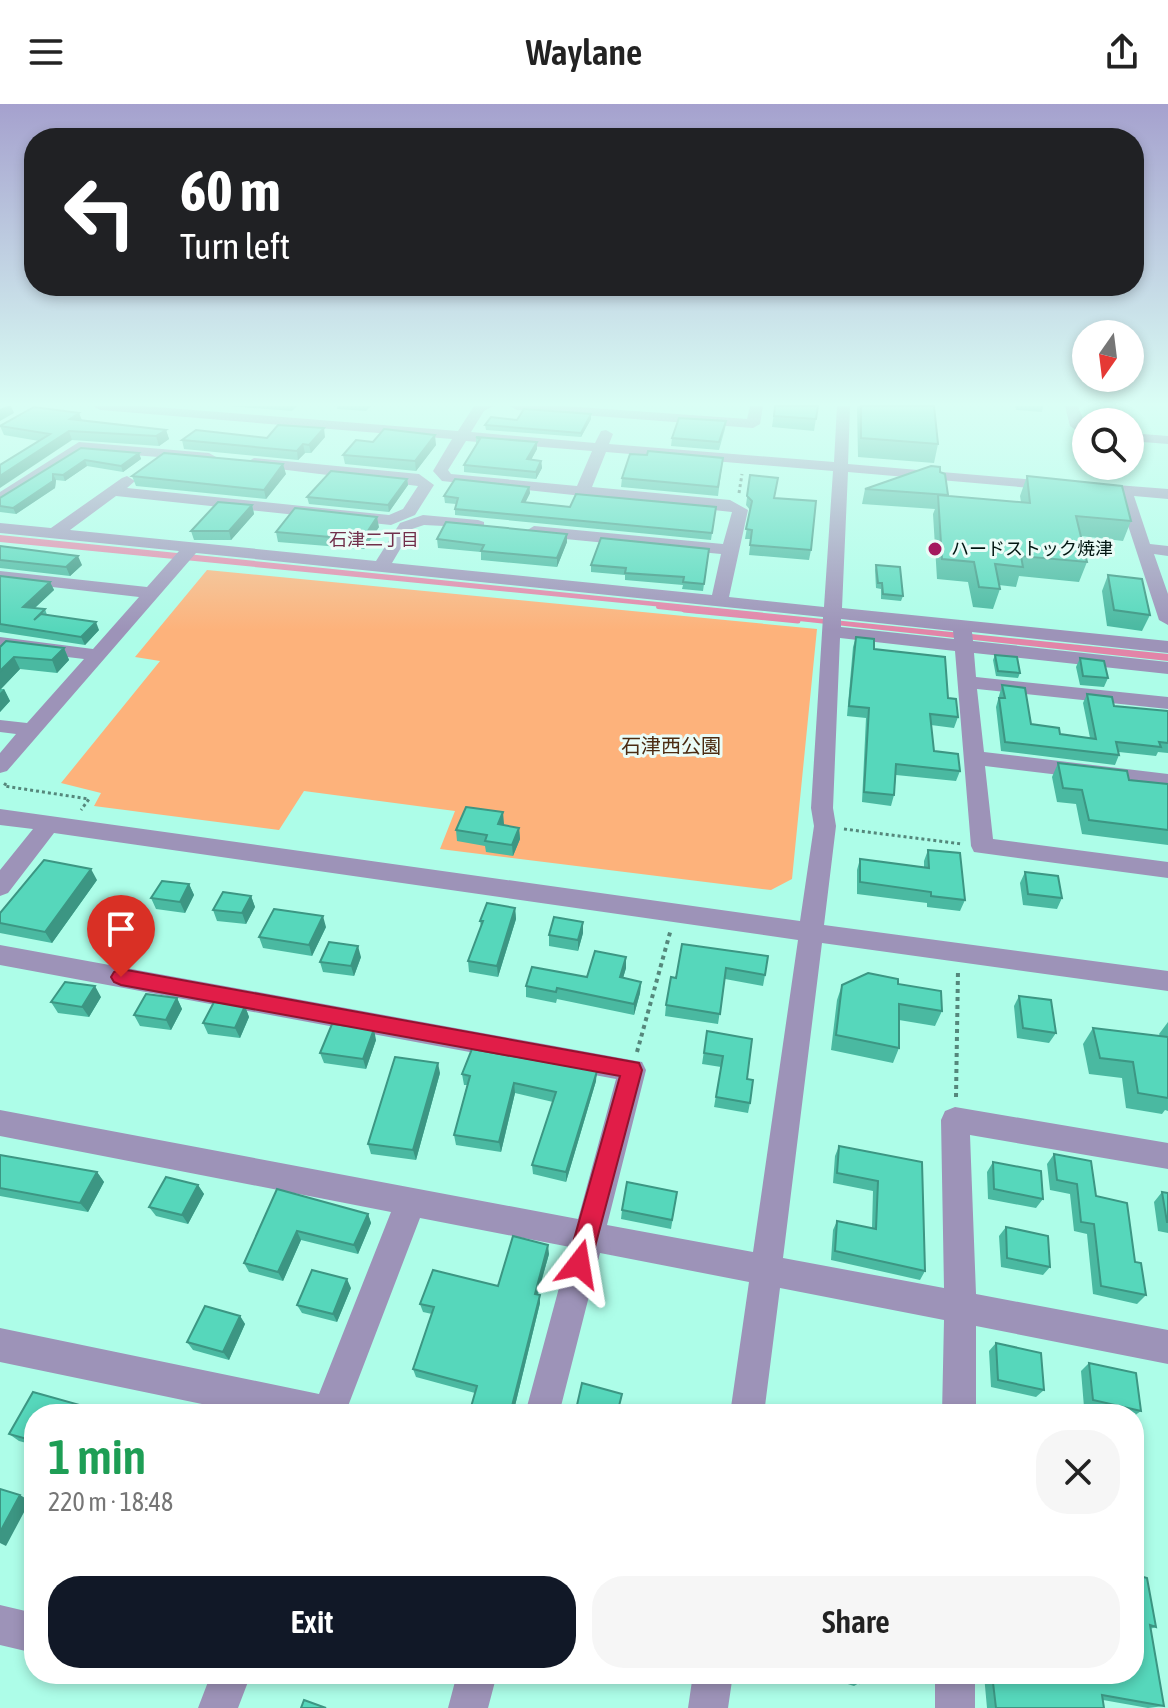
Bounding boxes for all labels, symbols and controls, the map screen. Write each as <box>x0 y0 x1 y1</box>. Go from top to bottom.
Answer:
icon: menu <box>24 30 68 74</box>
icon: share <box>1100 30 1144 74</box>
text: Waylane <box>526 31 642 73</box>
text: 60 m <box>180 159 281 223</box>
icon: left <box>48 160 152 264</box>
text: Turn left <box>180 225 290 267</box>
north arrow <box>1072 320 1144 392</box>
map controls <box>1072 320 1144 480</box>
button: search <box>1072 408 1144 480</box>
district label: 石津二丁目 <box>329 529 419 550</box>
place label: ハードストック焼津 <box>951 538 1113 559</box>
marker: ハードストック焼津 <box>926 540 944 558</box>
park label: 石津西公園 <box>621 734 721 757</box>
pin <box>87 895 155 977</box>
icon: arrive <box>99 907 143 951</box>
position arrow <box>537 1222 621 1306</box>
text: 1 min <box>48 1429 146 1484</box>
button: close <box>1036 1430 1120 1514</box>
text: 220 m · 18:48 <box>48 1487 173 1517</box>
button: Exit <box>48 1576 576 1668</box>
button: Share <box>592 1576 1120 1668</box>

